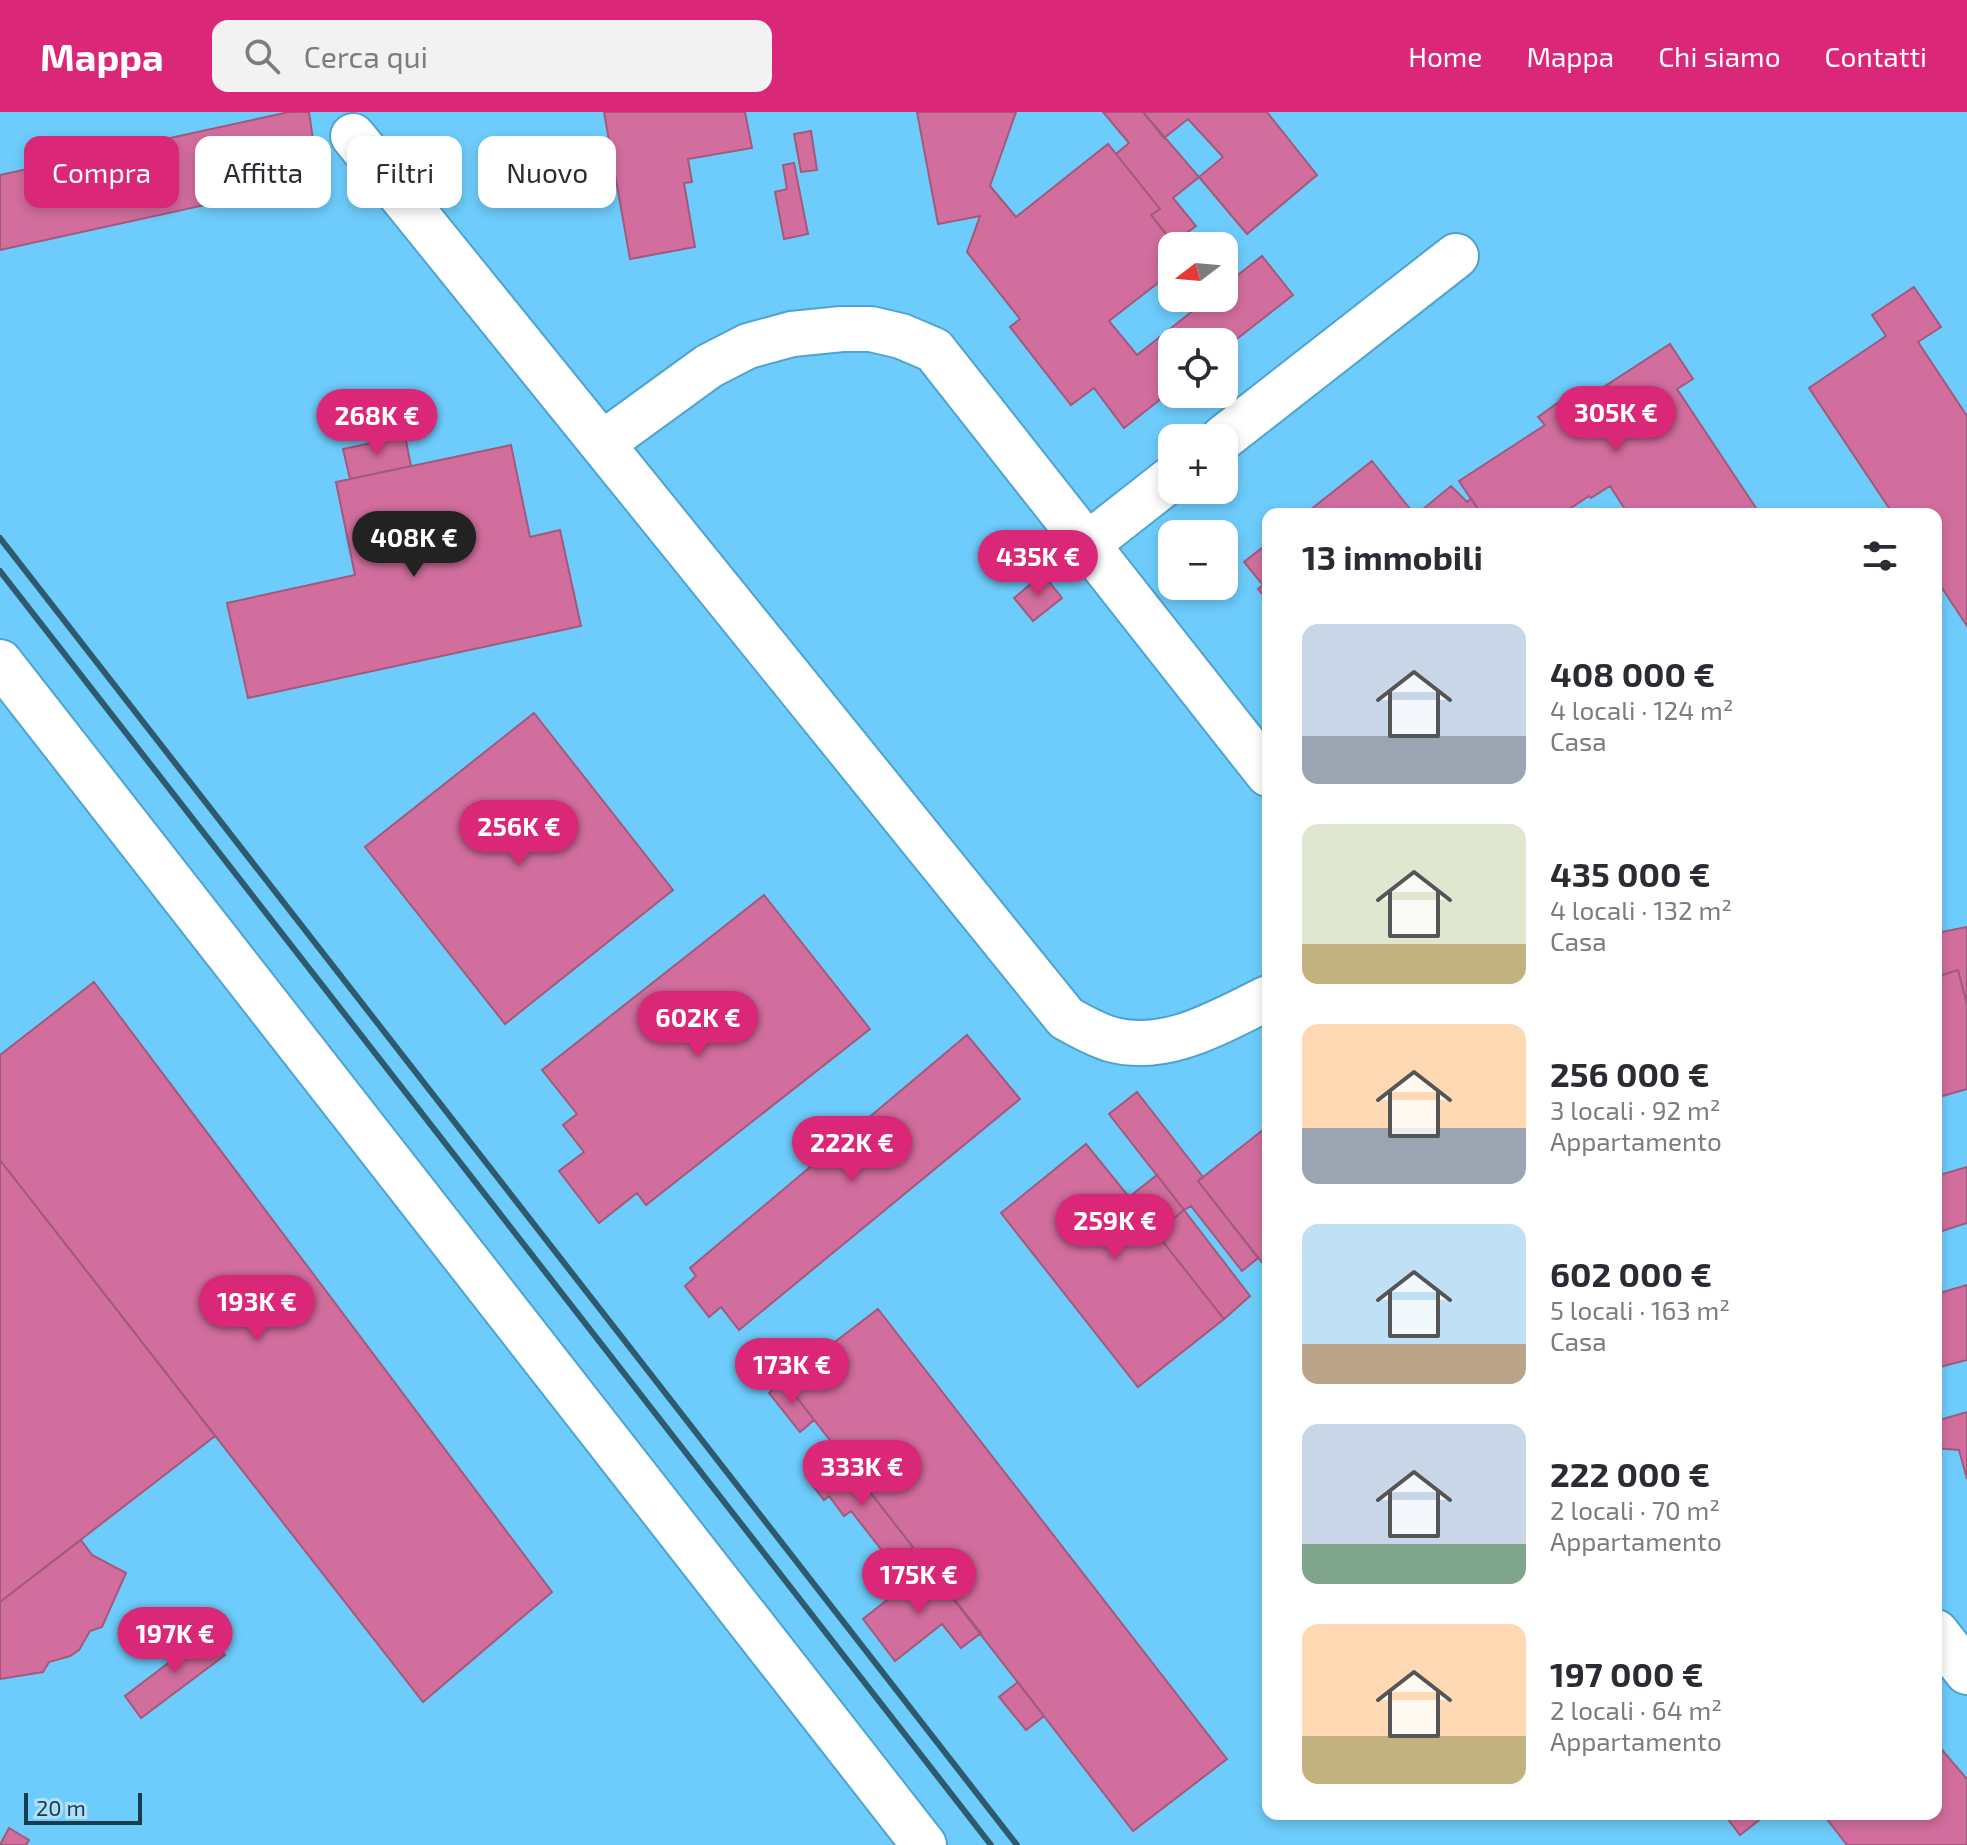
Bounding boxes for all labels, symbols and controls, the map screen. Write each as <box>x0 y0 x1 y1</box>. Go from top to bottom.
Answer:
search box <box>212 20 772 92</box>
text: Mappa <box>40 33 164 79</box>
icon: search <box>240 34 284 78</box>
text: Cerca qui <box>304 38 428 74</box>
text: Home <box>1408 39 1482 73</box>
text: Mappa <box>1526 39 1614 73</box>
text: Chi siamo <box>1658 39 1781 73</box>
text: Contatti <box>1825 39 1927 73</box>
chip: Compra <box>24 136 179 208</box>
chip: Affitta <box>195 136 331 208</box>
chip: Filtri <box>347 136 462 208</box>
chip: Nuovo <box>478 136 616 208</box>
north arrow <box>1158 232 1238 312</box>
map controls <box>1158 232 1238 600</box>
button: locate <box>1158 328 1238 408</box>
pin: 305K € <box>1551 386 1681 454</box>
pin: 268K € <box>312 389 442 457</box>
text: 305K € <box>1574 396 1658 427</box>
text: 268K € <box>334 399 420 430</box>
button: + <box>1158 424 1238 504</box>
pin: 408K € <box>349 511 479 579</box>
button: − <box>1158 520 1238 600</box>
text: 408K € <box>370 521 458 552</box>
pin: 435K € <box>973 530 1103 598</box>
icon: filters <box>1858 534 1902 578</box>
text: 13 immobili <box>1302 536 1483 577</box>
text: 435K € <box>996 540 1080 571</box>
text: 408 000 € <box>1550 653 1715 694</box>
icon: home <box>1366 656 1462 752</box>
text: 4 locali · 124 m² <box>1550 694 1733 725</box>
text: Casa <box>1550 725 1607 756</box>
pin: 256K € <box>454 800 584 868</box>
text: 256K € <box>477 810 561 841</box>
text: 435 000 € <box>1550 853 1711 894</box>
icon: home <box>1366 856 1462 952</box>
text: 4 locali · 132 m² <box>1550 894 1732 925</box>
text: Casa <box>1550 925 1607 956</box>
pin: 602K € <box>633 991 763 1059</box>
text: 602K € <box>655 1001 741 1032</box>
text: 256 000 € <box>1550 1053 1709 1094</box>
icon: home <box>1366 1056 1462 1152</box>
text: 3 locali · 92 m² <box>1550 1094 1720 1125</box>
pin: 222K € <box>787 1116 917 1184</box>
text: Appartamento <box>1550 1125 1722 1156</box>
text: 222K € <box>810 1126 894 1157</box>
pin: 259K € <box>1050 1194 1180 1262</box>
text: 259K € <box>1073 1204 1157 1235</box>
text: 602 000 € <box>1550 1253 1712 1294</box>
icon: home <box>1366 1256 1462 1352</box>
pin: 193K € <box>192 1275 322 1343</box>
text: 193K € <box>217 1285 297 1316</box>
text: 5 locali · 163 m² <box>1550 1294 1730 1325</box>
text: Casa <box>1550 1325 1607 1356</box>
pin: 173K € <box>727 1338 857 1406</box>
text: 173K € <box>753 1348 831 1379</box>
pin: 333K € <box>797 1440 927 1508</box>
text: 333K € <box>821 1450 903 1481</box>
text: 222 000 € <box>1550 1453 1710 1494</box>
icon: home <box>1366 1456 1462 1552</box>
text: 2 locali · 70 m² <box>1550 1494 1720 1525</box>
text: Appartamento <box>1550 1525 1722 1556</box>
pin: 175K € <box>854 1548 984 1616</box>
text: 175K € <box>880 1558 958 1589</box>
pin: 197K € <box>110 1607 240 1675</box>
text: 197K € <box>136 1617 214 1648</box>
text: 197 000 € <box>1550 1653 1704 1694</box>
icon: home <box>1366 1656 1462 1752</box>
text: 2 locali · 64 m² <box>1550 1694 1722 1725</box>
text: Appartamento <box>1550 1725 1722 1756</box>
scale bar <box>24 1789 142 1825</box>
text: 20 m <box>36 1794 86 1820</box>

